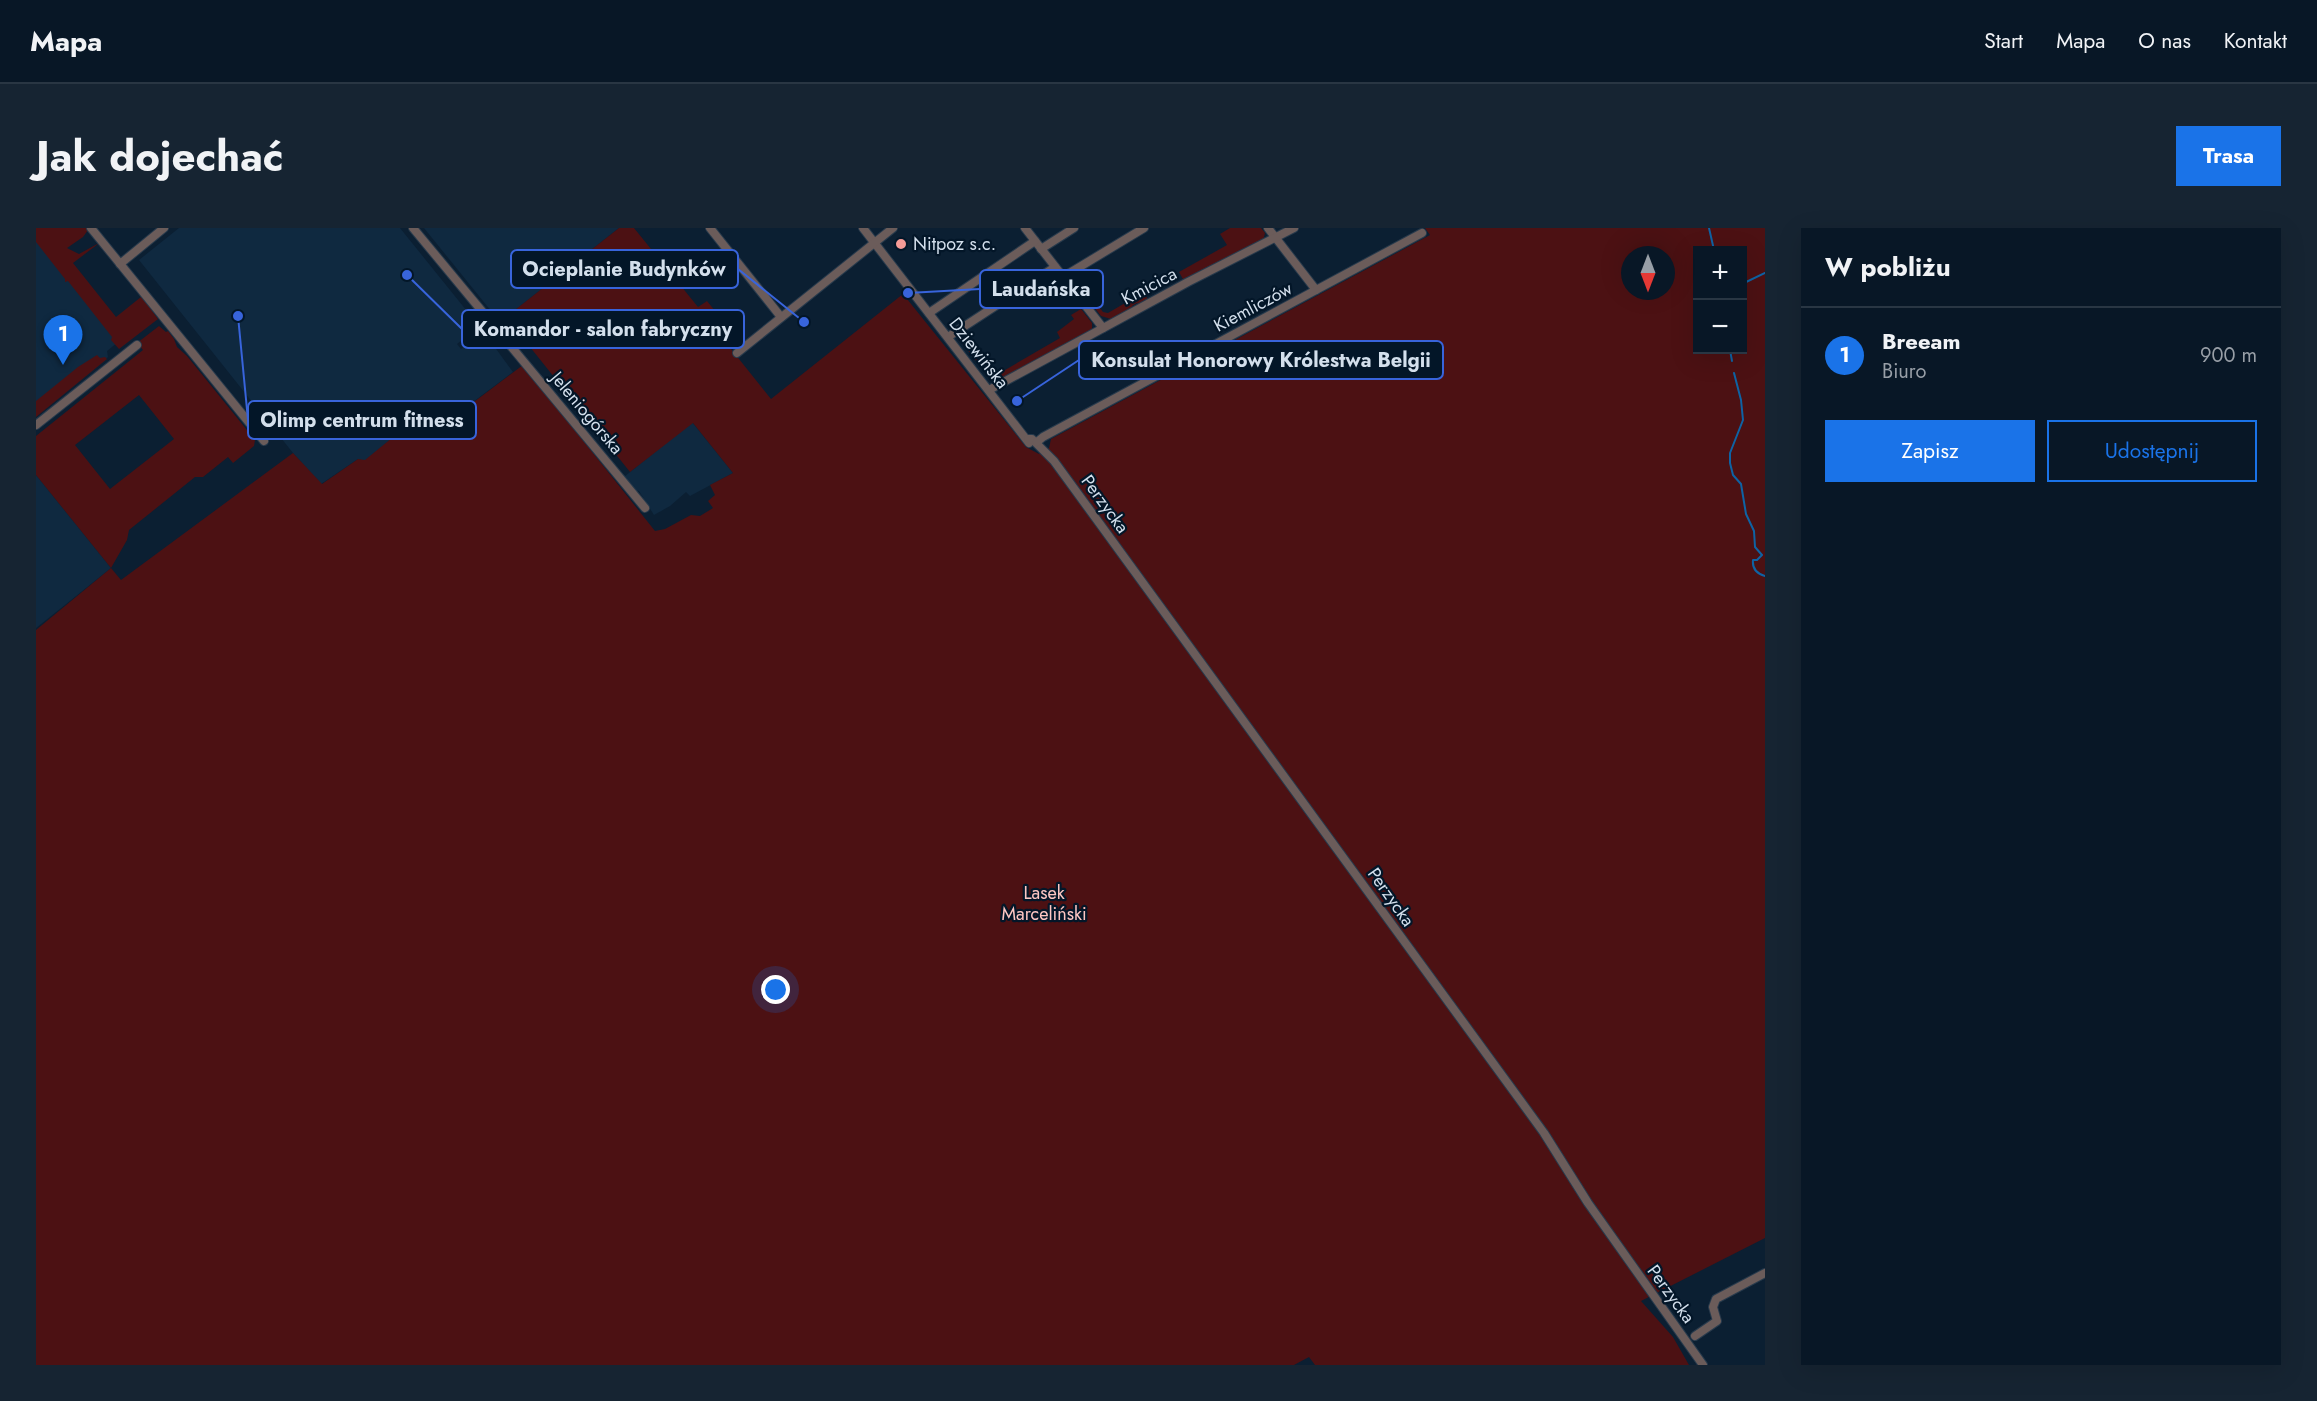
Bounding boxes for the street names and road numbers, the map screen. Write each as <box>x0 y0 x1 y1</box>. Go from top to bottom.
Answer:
street label: Kmicica <box>1117 261 1181 311</box>
street label: Kiemliczów <box>1209 275 1297 339</box>
street label: Dziewińska <box>943 312 1015 394</box>
street label: Jeleniogórska <box>543 364 629 460</box>
street label: Perzycka <box>1075 469 1135 539</box>
street label: Perzycka <box>1361 862 1421 932</box>
street label: Perzycka <box>1641 1259 1701 1329</box>

